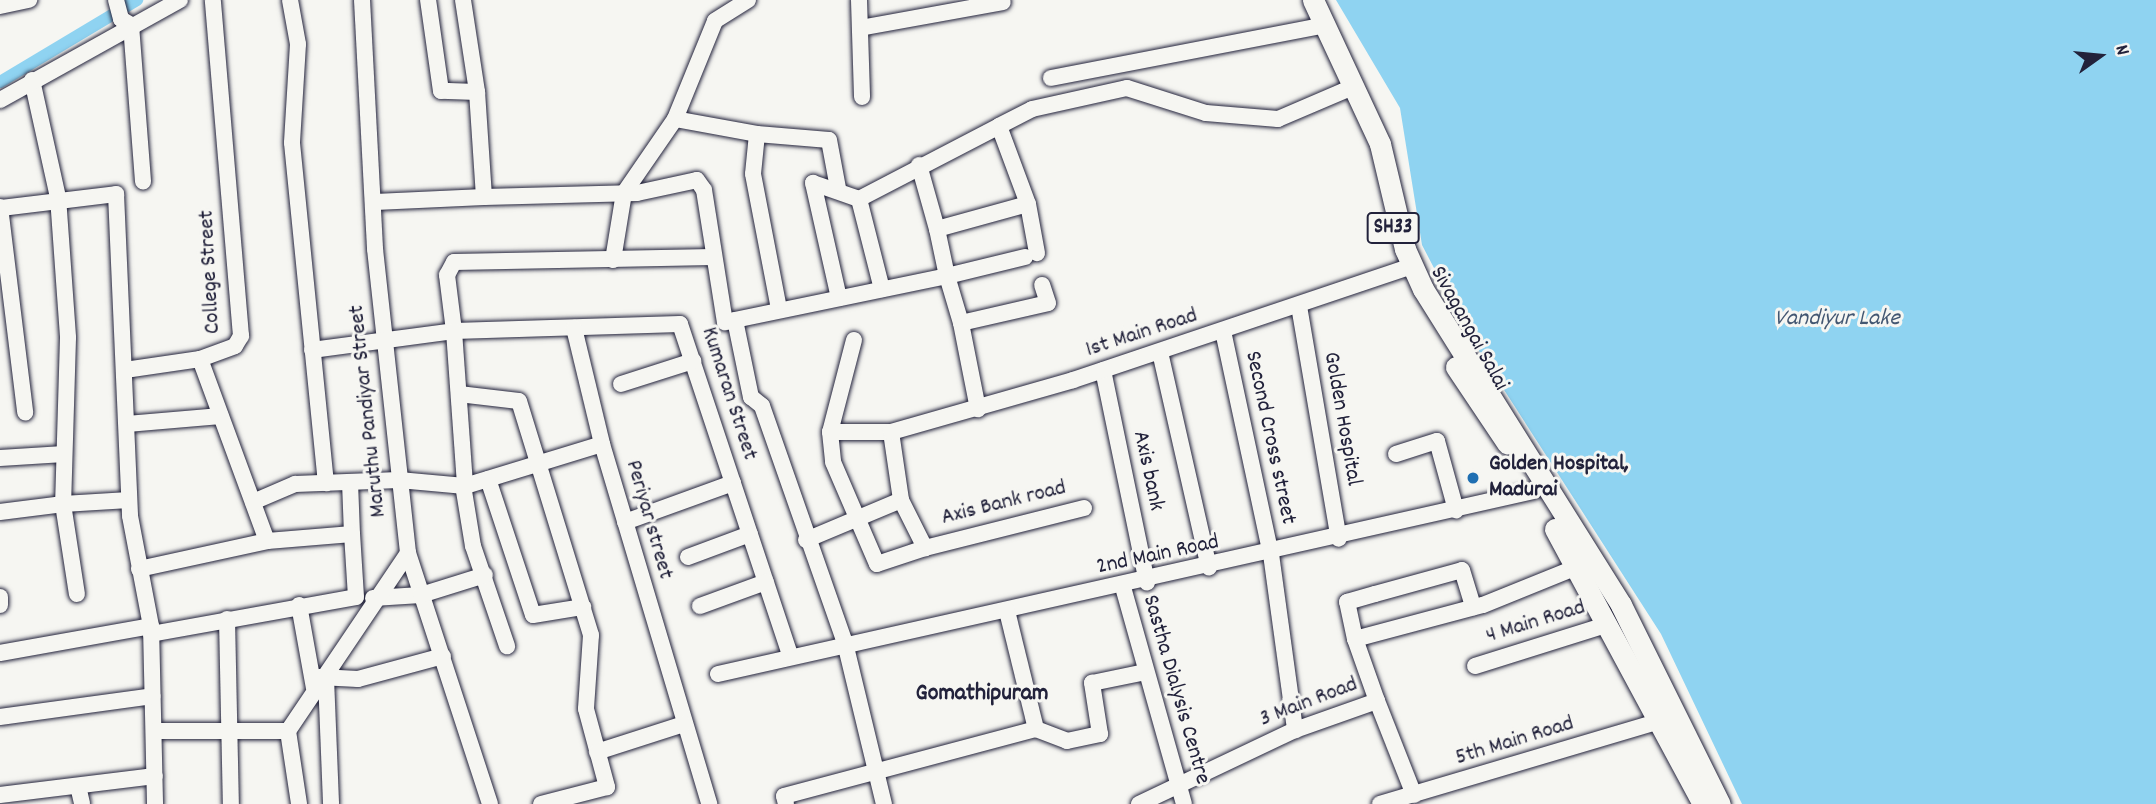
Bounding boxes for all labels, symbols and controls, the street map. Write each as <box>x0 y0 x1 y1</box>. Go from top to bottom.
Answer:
north arrow <box>2065 21 2135 91</box>
text: N <box>2107 42 2135 58</box>
street label: College Street <box>194 209 228 335</box>
road number: SH33 <box>1365 210 1421 246</box>
street label: Sivagangai Salai <box>1422 262 1514 396</box>
street label: Maruthu Pandiyar Street <box>344 303 394 519</box>
street label: 1st Main Road <box>1083 303 1201 365</box>
water label: Vandiyur Lake <box>1774 306 1900 334</box>
street label: Kumaran Street <box>694 324 762 464</box>
street label: Second Cross street <box>1237 349 1301 527</box>
street label: Golden Hospital <box>1316 350 1366 488</box>
street label: Axis bank <box>1125 428 1169 514</box>
place label: Golden Hospital, Madurai <box>1489 451 1629 505</box>
street label: Periyar street <box>618 457 678 583</box>
marker: Golden Hospital, Madurai <box>1463 468 1483 488</box>
street label: Axis Bank road <box>939 475 1069 533</box>
street label: 2nd Main Road <box>1094 530 1222 582</box>
street label: Sastha Dialysis Centre <box>1135 592 1215 788</box>
street label: 4 Main Road <box>1483 595 1589 651</box>
street label: 3 Main Road <box>1256 672 1362 734</box>
district label: Gomathipuram <box>916 681 1048 709</box>
street label: 5th Main Road <box>1452 711 1578 773</box>

